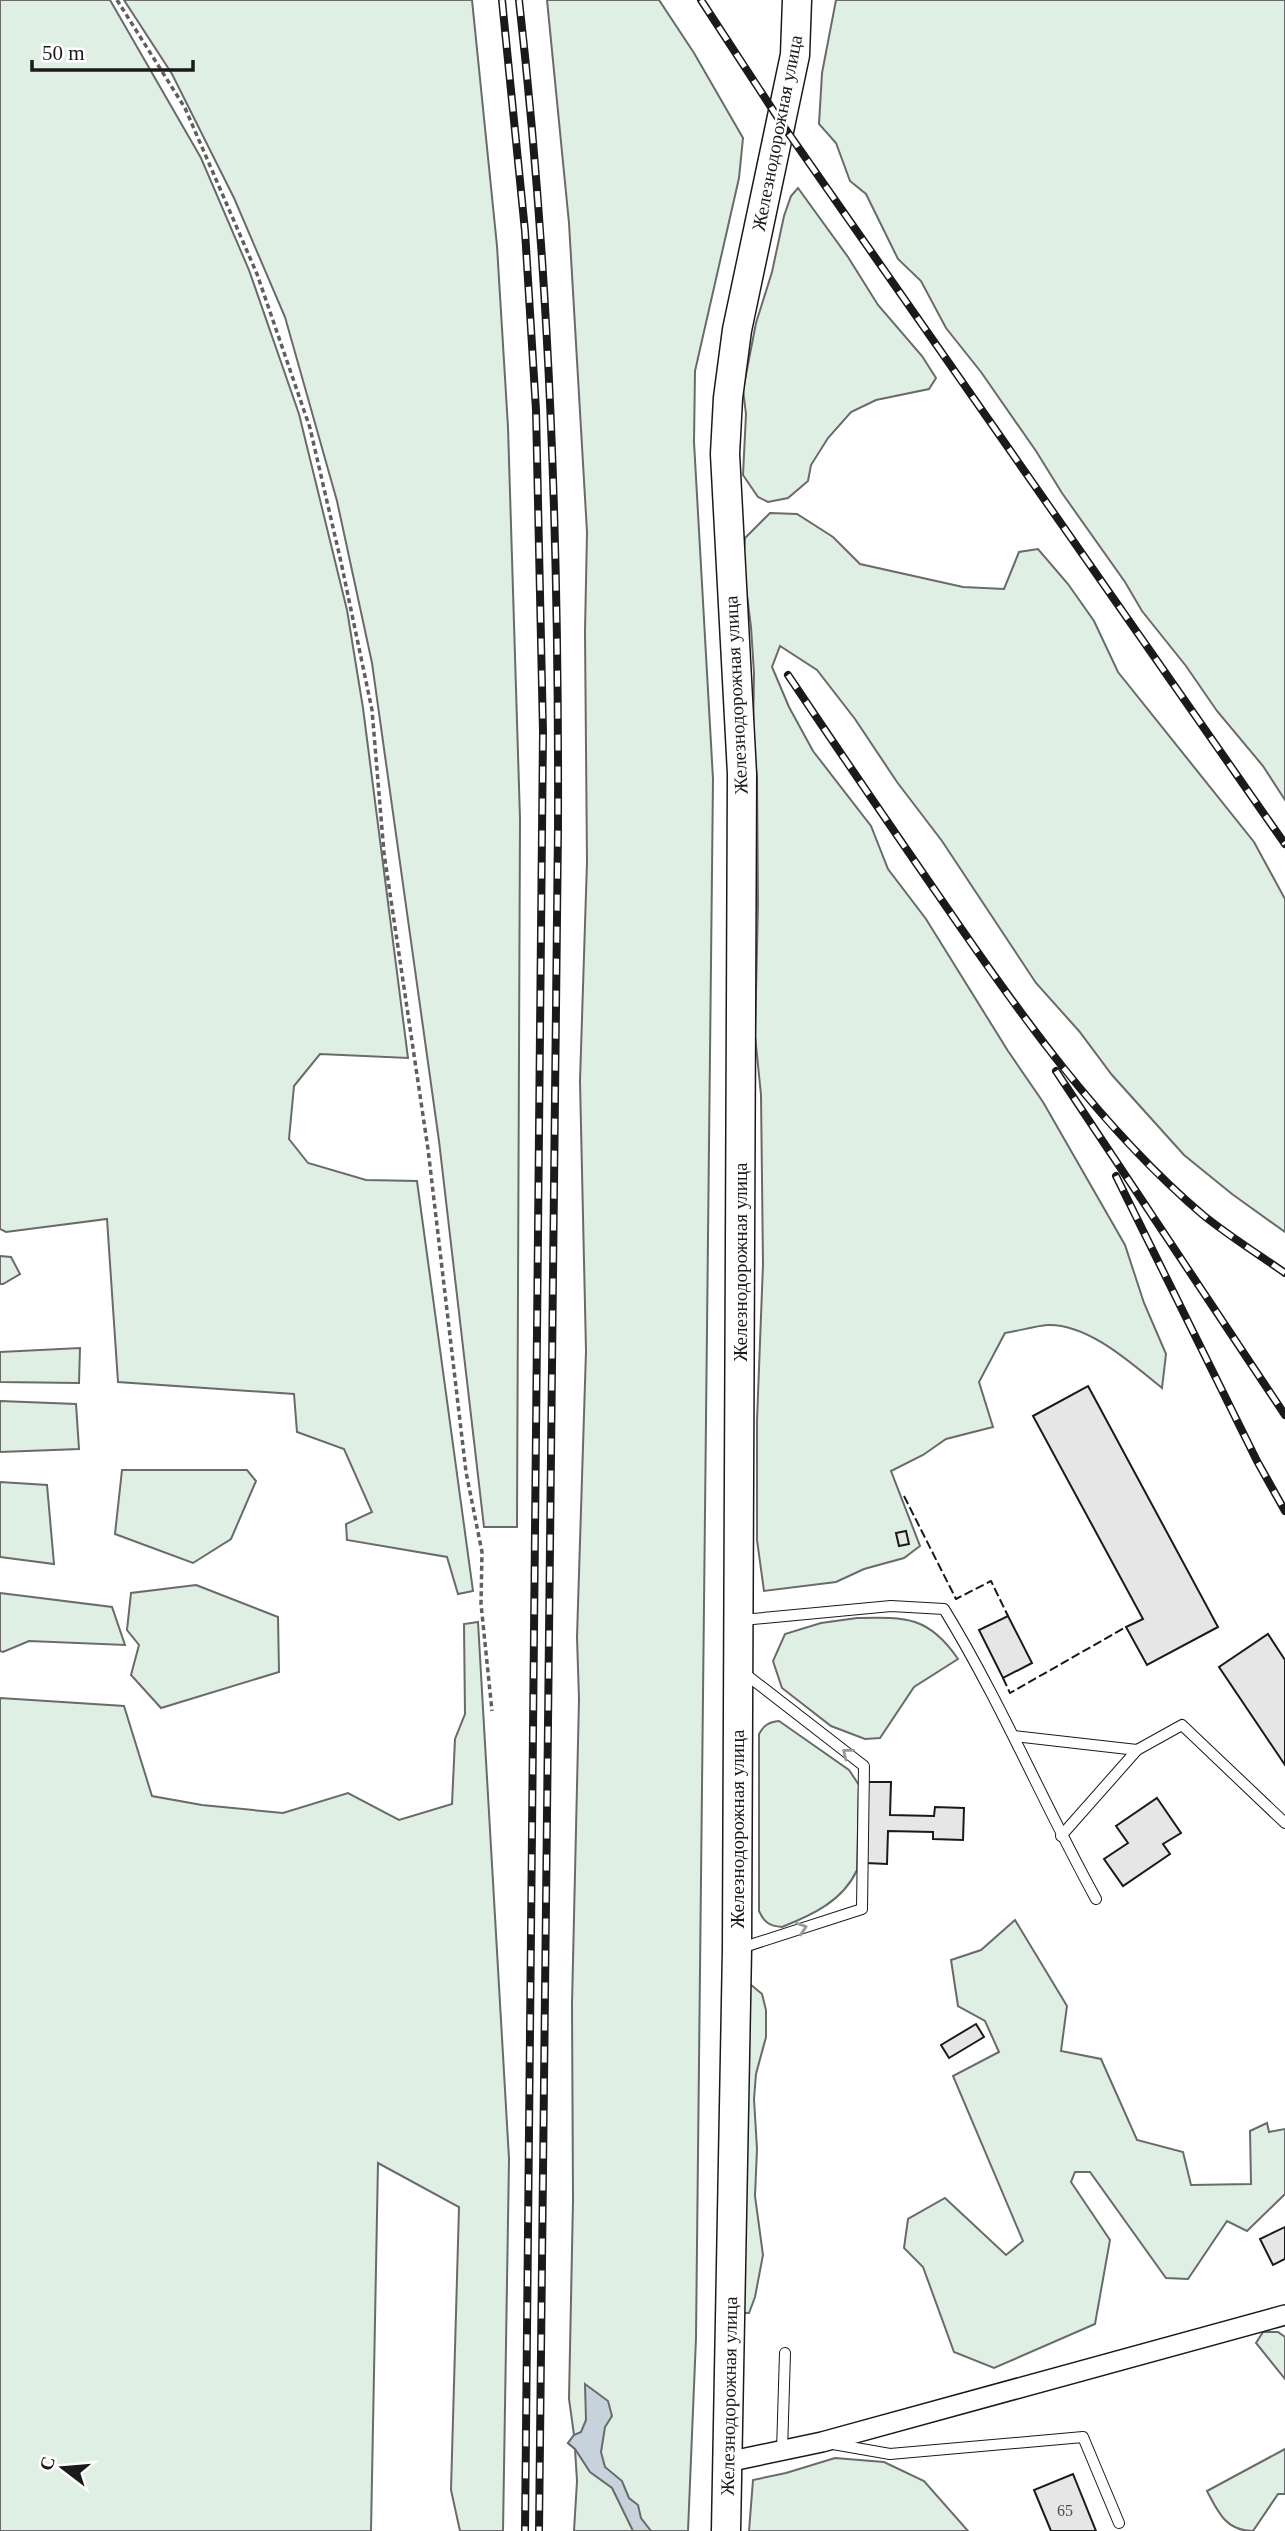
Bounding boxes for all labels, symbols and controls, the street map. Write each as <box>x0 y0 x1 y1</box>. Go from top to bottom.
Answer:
scale bar <box>32 28 192 72</box>
street label: Железнодорожная улица <box>748 33 806 233</box>
text: 50 m <box>42 41 85 65</box>
street label: Железнодорожная улица <box>720 594 752 795</box>
street label: Железнодорожная улица <box>730 1162 751 1362</box>
street label: Железнодорожная улица <box>727 1729 748 1929</box>
one-way arrow <box>842 1748 855 1761</box>
one-way arrow <box>795 1922 808 1936</box>
street label: Железнодорожная улица <box>717 2296 741 2496</box>
north arrow <box>28 2433 98 2503</box>
text: С <box>35 2454 59 2473</box>
house number: 65 <box>1057 2502 1073 2519</box>

